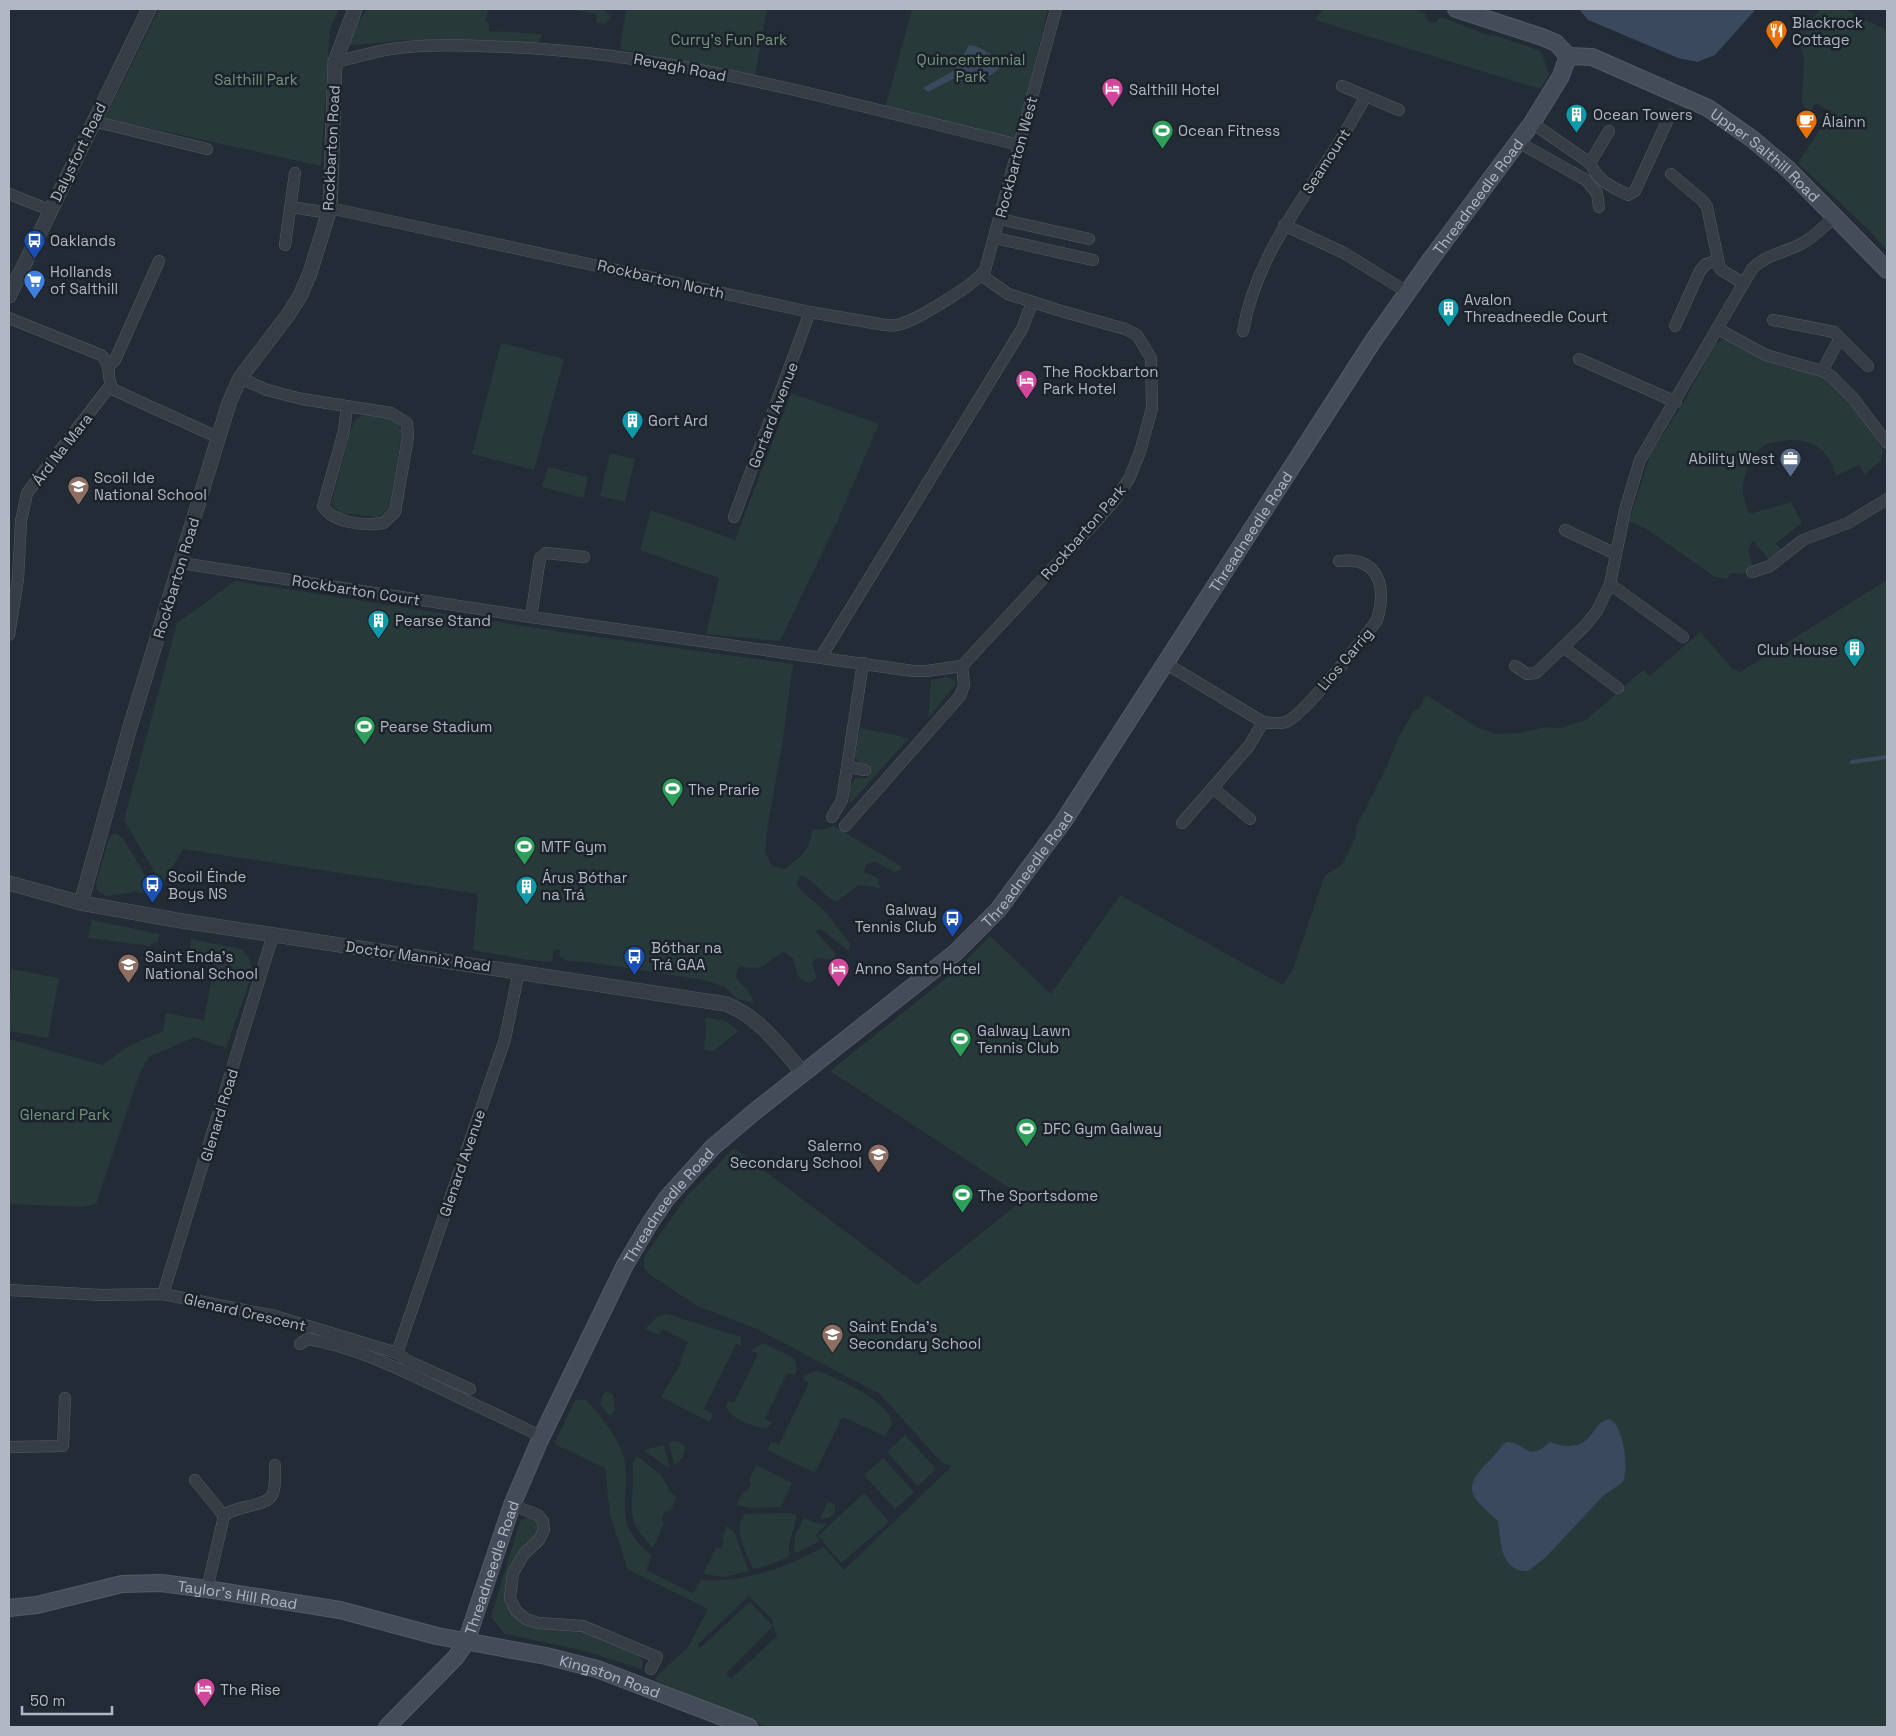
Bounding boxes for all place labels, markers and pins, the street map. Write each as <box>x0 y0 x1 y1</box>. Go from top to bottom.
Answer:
place label: Blackrock Cottage <box>1792 13 1863 49</box>
restaurant icon: Blackrock Cottage <box>1764 19 1788 50</box>
hotel icon: Salthill Hotel <box>1101 77 1125 108</box>
place label: Salthill Hotel <box>1129 80 1219 99</box>
building icon: Ocean Towers <box>1565 102 1589 133</box>
place label: Ocean Towers <box>1593 105 1693 124</box>
cafe icon: Álainn <box>1794 109 1818 140</box>
place label: Álainn <box>1822 112 1866 131</box>
sports icon: Ocean Fitness <box>1150 118 1174 149</box>
place label: Ocean Fitness <box>1178 121 1280 140</box>
bus stop icon: Oaklands <box>22 228 46 259</box>
place label: Oaklands <box>50 231 116 250</box>
place label: Hollands of Salthill <box>50 262 118 298</box>
supermarket icon: Hollands of Salthill <box>22 268 46 299</box>
place label: Avalon Threadneedle Court <box>1464 290 1608 326</box>
building icon: Avalon Threadneedle Court <box>1436 296 1460 327</box>
place label: The Rockbarton Park Hotel <box>1043 362 1159 398</box>
hotel icon: The Rockbarton Park Hotel <box>1015 368 1039 399</box>
building icon: Gort Ard <box>620 408 644 439</box>
place label: Gort Ard <box>648 411 708 430</box>
office icon: Ability West <box>1779 446 1803 477</box>
place label: Ability West <box>1689 449 1775 468</box>
place label: Scoil Ide National School <box>94 468 207 504</box>
school or university icon: Scoil Ide National School <box>66 474 90 505</box>
building icon: Pearse Stand <box>367 608 391 639</box>
place label: Pearse Stand <box>395 611 491 630</box>
building icon: Club House <box>1842 637 1866 668</box>
place label: Club House <box>1757 640 1838 659</box>
sports icon: Pearse Stadium <box>352 714 376 745</box>
place label: Pearse Stadium <box>380 717 492 736</box>
sports icon: The Prarie <box>660 777 684 808</box>
place label: The Prarie <box>688 780 760 799</box>
sports icon: MTF Gym <box>513 834 537 865</box>
place label: MTF Gym <box>541 837 607 856</box>
place label: Scoil Éinde Boys NS <box>168 867 247 903</box>
place label: Árus Bóthar na Trá <box>542 868 628 904</box>
bus stop icon: Scoil Éinde Boys NS <box>140 873 164 904</box>
building icon: Árus Bóthar na Trá <box>514 874 538 905</box>
place label: Galway Tennis Club <box>855 900 937 936</box>
bus stop icon: Galway Tennis Club <box>941 906 965 937</box>
place label: Bóthar na Trá GAA <box>651 938 722 974</box>
bus stop icon: Bóthar na Trá GAA <box>623 944 647 975</box>
place label: Saint Enda's National School <box>145 947 258 983</box>
school or university icon: Saint Enda's National School <box>117 953 141 984</box>
hotel icon: Anno Santo Hotel <box>827 956 851 987</box>
place label: Anno Santo Hotel <box>855 959 981 978</box>
place label: Galway Lawn Tennis Club <box>977 1021 1070 1057</box>
sports icon: Galway Lawn Tennis Club <box>949 1027 973 1058</box>
sports icon: DFC Gym Galway <box>1015 1116 1039 1147</box>
place label: DFC Gym Galway <box>1043 1119 1162 1138</box>
place label: Salerno Secondary School <box>730 1136 862 1172</box>
school or university icon: Salerno Secondary School <box>866 1142 890 1173</box>
sports icon: The Sportsdome <box>950 1183 974 1214</box>
place label: The Sportsdome <box>978 1186 1098 1205</box>
place label: Saint Enda's Secondary School <box>849 1317 981 1353</box>
school or university icon: Saint Enda's Secondary School <box>821 1323 845 1354</box>
hotel icon: The Rise <box>192 1677 216 1708</box>
place label: The Rise <box>220 1680 281 1699</box>

